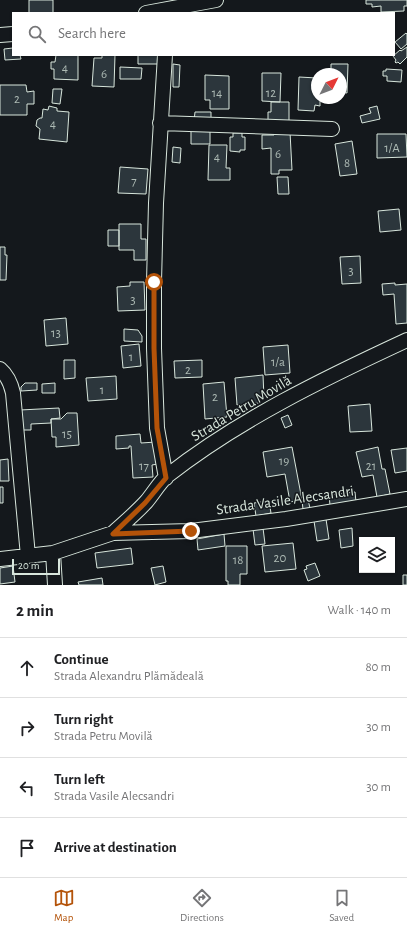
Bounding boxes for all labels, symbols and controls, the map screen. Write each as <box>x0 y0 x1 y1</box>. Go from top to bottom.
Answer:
search box <box>12 12 395 56</box>
icon: search <box>26 23 48 45</box>
text: Search here <box>58 26 126 41</box>
house number: 4 <box>62 62 68 75</box>
house number: 6 <box>101 68 107 81</box>
north arrow <box>311 68 347 104</box>
house number: 14 <box>212 87 222 100</box>
house number: 12 <box>266 87 276 100</box>
house number: 2 <box>14 93 20 106</box>
house number: 4 <box>50 118 56 131</box>
house number: 1/A <box>384 142 400 155</box>
house number: 6 <box>275 148 281 161</box>
house number: 4 <box>214 151 220 164</box>
house number: 8 <box>344 157 350 170</box>
house number: 7 <box>131 175 137 188</box>
house number: 3 <box>348 265 354 278</box>
route start <box>145 273 163 291</box>
house number: 3 <box>130 294 136 307</box>
house number: 13 <box>51 327 61 340</box>
house number: 1 <box>129 351 133 364</box>
house number: 1/a <box>271 356 285 369</box>
house number: 2 <box>185 364 191 377</box>
street label: Strada Petru Movilă <box>189 373 294 444</box>
house number: 1 <box>100 384 104 397</box>
house number: 2 <box>212 391 218 404</box>
house number: 15 <box>62 428 72 441</box>
house number: 19 <box>279 455 289 468</box>
house number: 17 <box>139 460 150 473</box>
house number: 21 <box>366 460 376 473</box>
street label: Strada Vasile Alecsandri <box>215 483 355 518</box>
route end <box>182 522 200 540</box>
map controls <box>359 537 395 573</box>
button: layers <box>359 537 395 573</box>
house number: 20 <box>274 552 287 565</box>
house number: 18 <box>233 554 243 567</box>
scale bar <box>12 557 60 576</box>
text: 20 m <box>18 560 39 571</box>
text: 2 min <box>16 602 54 619</box>
text: Walk · 140 m <box>328 604 391 617</box>
text: Continue <box>54 652 109 667</box>
icon: ahead <box>16 657 38 679</box>
text: 80 m <box>365 661 391 674</box>
text: Strada Alexandru Plămădeală <box>54 670 204 683</box>
text: Turn right <box>54 712 113 727</box>
icon: right <box>16 717 38 739</box>
text: 30 m <box>366 721 391 734</box>
text: Strada Petru Movilă <box>54 730 153 743</box>
text: Turn left <box>54 772 105 787</box>
icon: left <box>16 777 38 799</box>
text: 30 m <box>366 781 391 794</box>
text: Strada Vasile Alecsandri <box>54 790 174 803</box>
icon: arrive <box>16 837 38 859</box>
text: Arrive at destination <box>54 840 177 855</box>
tab: Map <box>53 887 75 924</box>
tab: Directions <box>180 887 224 924</box>
tab: Saved <box>329 887 354 924</box>

